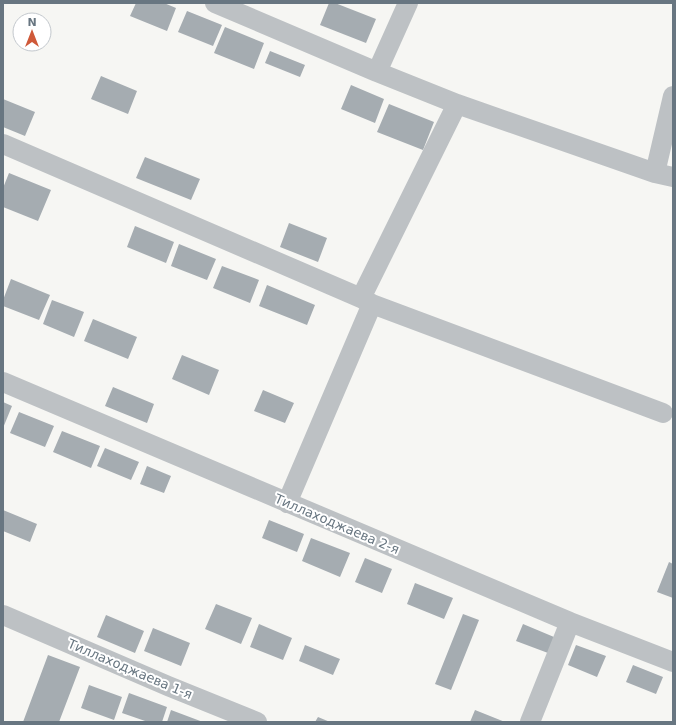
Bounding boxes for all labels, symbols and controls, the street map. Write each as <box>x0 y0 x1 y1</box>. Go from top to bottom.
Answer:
north arrow <box>12 12 52 52</box>
text: N <box>27 16 37 29</box>
street label: Тиллаходжаева 2-я <box>272 491 402 557</box>
street label: Тиллаходжаева 1-я <box>65 636 195 702</box>

